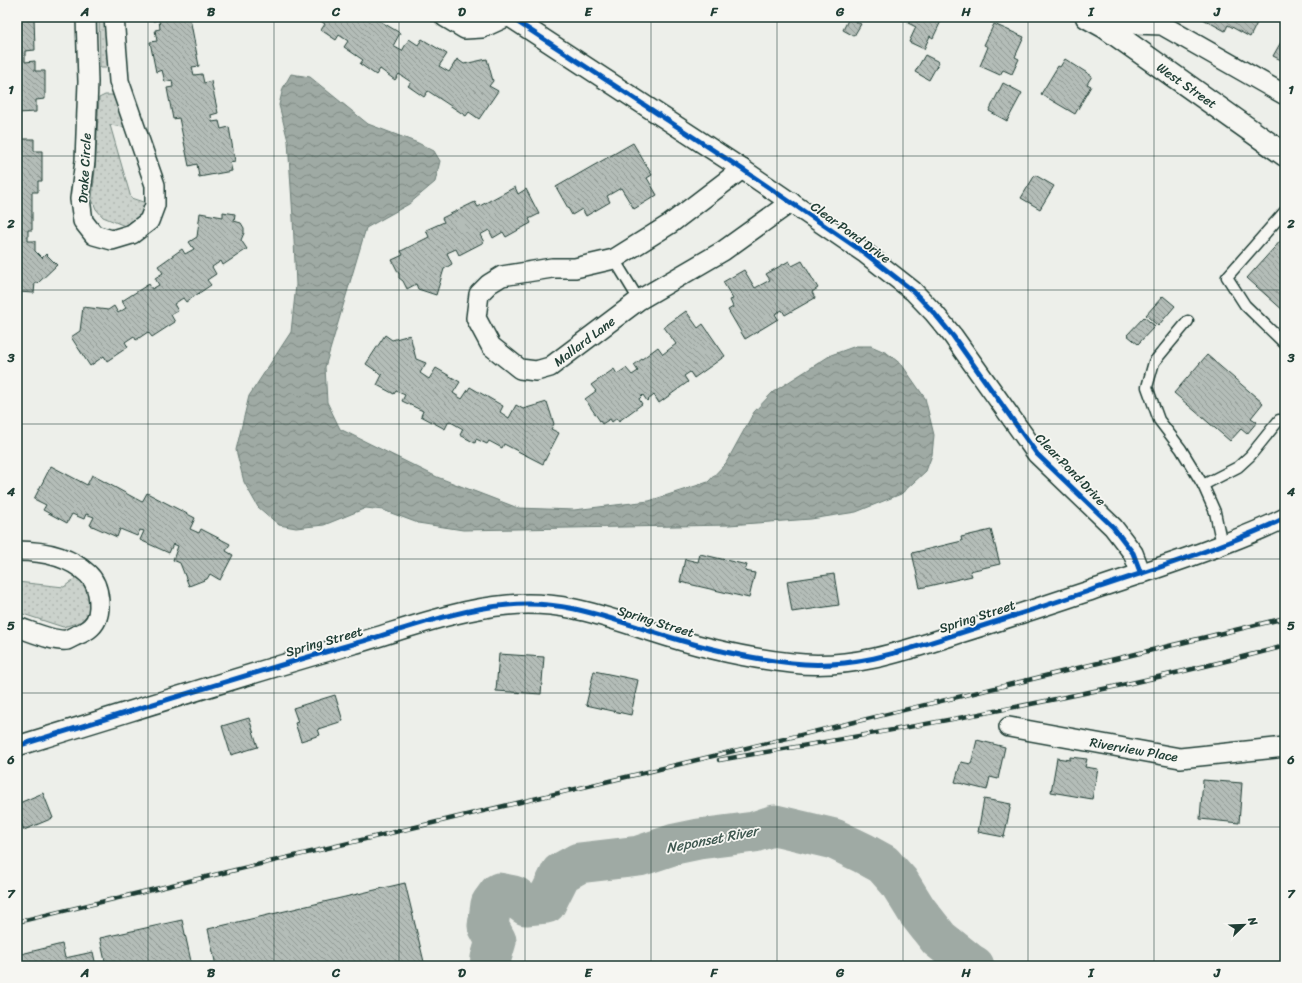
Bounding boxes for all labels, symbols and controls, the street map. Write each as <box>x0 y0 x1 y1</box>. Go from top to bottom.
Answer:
text: A <box>80 0 89 23</box>
text: B <box>207 0 216 23</box>
text: C <box>331 0 341 23</box>
text: D <box>458 0 466 23</box>
text: E <box>584 0 593 23</box>
text: F <box>709 0 718 23</box>
text: G <box>835 0 845 23</box>
text: H <box>960 0 971 23</box>
text: I <box>1087 0 1095 23</box>
text: J <box>1213 0 1221 23</box>
street label: West Street <box>1152 56 1222 115</box>
text: 1 <box>8 78 14 101</box>
text: 1 <box>1288 78 1294 101</box>
street label: Drake Circle <box>71 132 98 204</box>
street label: Clear Pond Drive <box>806 195 896 270</box>
text: 2 <box>6 212 15 235</box>
text: 2 <box>1286 212 1295 235</box>
street label: Mallard Lane <box>548 310 621 373</box>
text: 3 <box>6 346 15 369</box>
text: 3 <box>1286 346 1295 369</box>
street label: Clear Pond Drive <box>1030 427 1112 512</box>
text: 4 <box>6 480 16 503</box>
text: 4 <box>1286 480 1296 503</box>
street label: Spring Street <box>936 593 1019 640</box>
street label: Spring Street <box>615 599 697 644</box>
text: 5 <box>7 614 15 637</box>
text: 5 <box>1287 614 1295 637</box>
street label: Spring Street <box>283 619 366 663</box>
street label: Riverview Place <box>1088 730 1180 769</box>
text: 6 <box>6 748 15 771</box>
text: 6 <box>1286 748 1295 771</box>
water label: Neponset River <box>664 818 762 861</box>
text: 7 <box>7 882 16 905</box>
text: 7 <box>1287 882 1296 905</box>
north arrow <box>1224 905 1264 945</box>
text: N <box>1242 913 1263 929</box>
text: A <box>80 961 89 983</box>
text: B <box>207 961 216 983</box>
text: C <box>331 961 341 983</box>
text: D <box>458 961 466 983</box>
text: E <box>584 961 593 983</box>
text: F <box>709 961 718 983</box>
text: G <box>835 961 845 983</box>
text: H <box>960 961 971 983</box>
text: I <box>1087 961 1095 983</box>
text: J <box>1213 961 1221 983</box>

